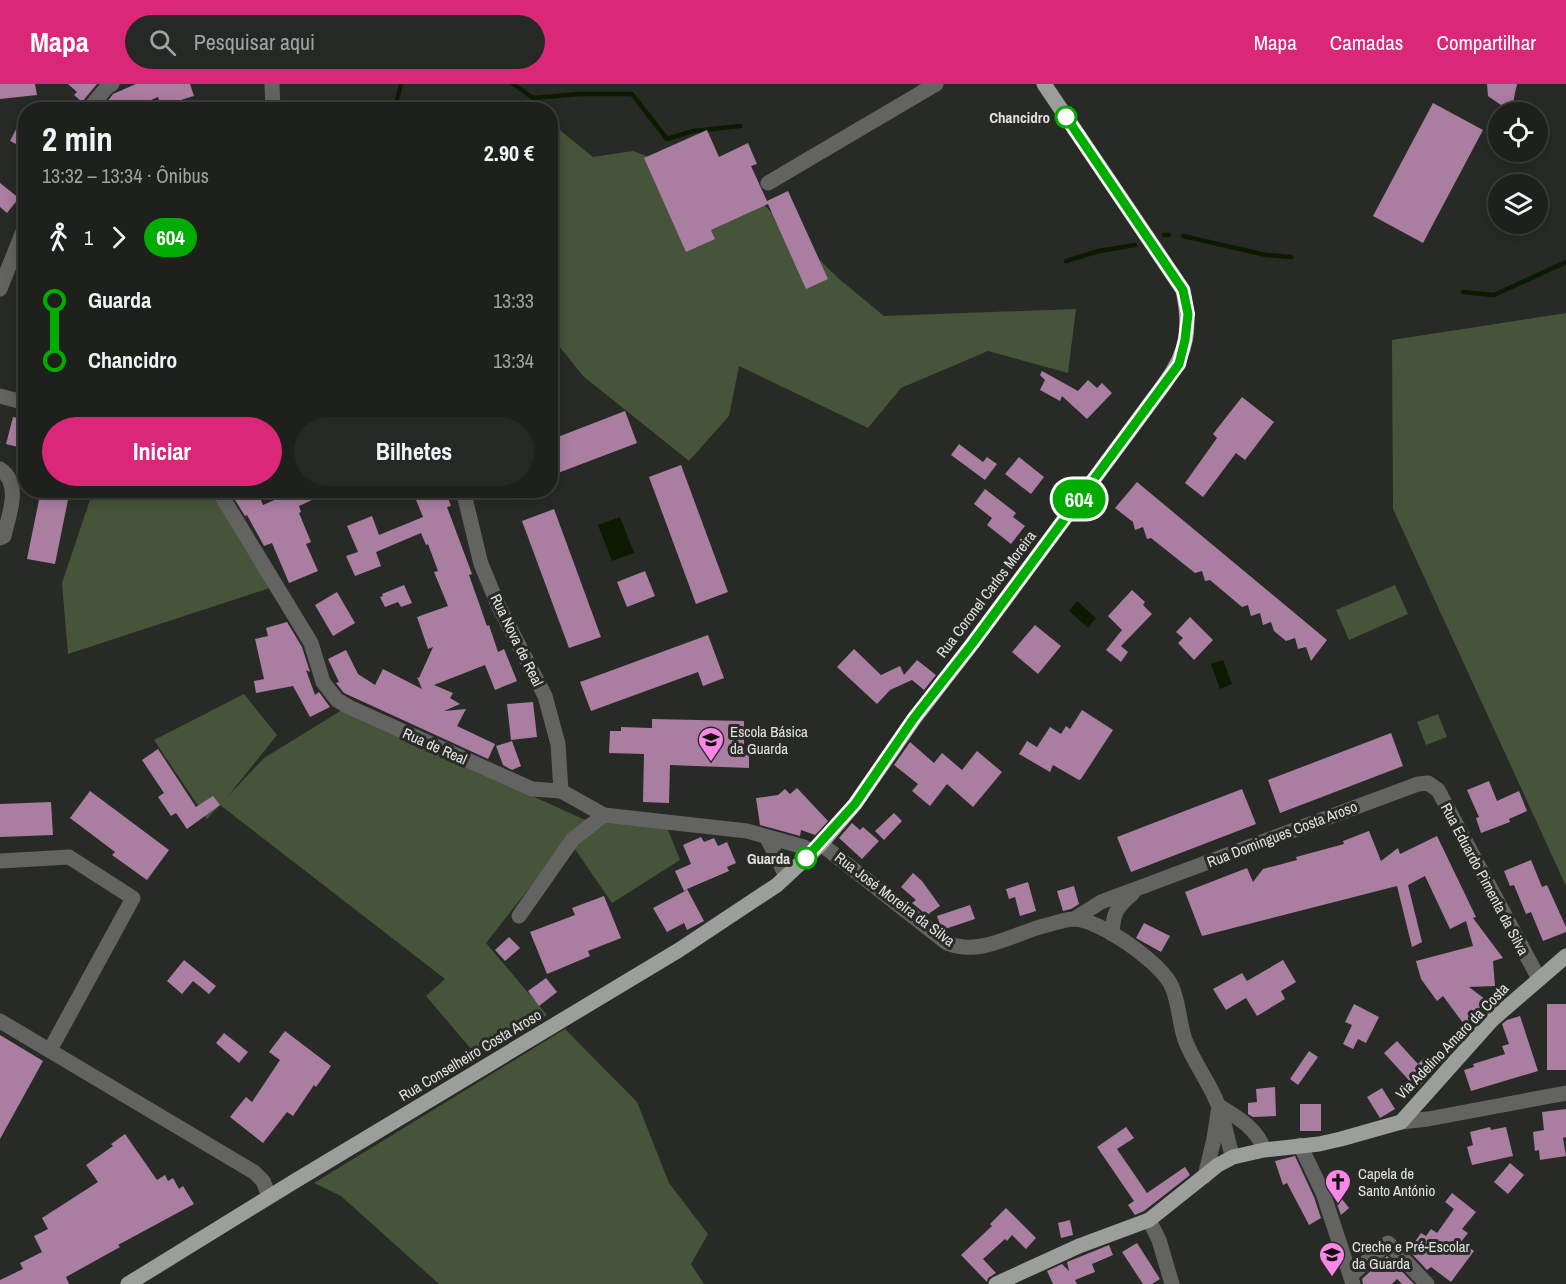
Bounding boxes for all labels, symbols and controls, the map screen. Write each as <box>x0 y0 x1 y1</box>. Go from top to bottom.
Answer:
search box <box>125 15 545 69</box>
text: Mapa <box>30 23 89 61</box>
icon: search <box>146 26 179 59</box>
text: Pesquisar aqui <box>194 27 315 57</box>
text: Mapa <box>1254 28 1297 57</box>
text: Camadas <box>1330 28 1403 57</box>
text: Compartilhar <box>1436 28 1536 57</box>
map controls <box>1488 102 1548 234</box>
button: locate <box>1488 102 1548 162</box>
marker: Chancidro <box>1055 106 1077 128</box>
place label: Chancidro <box>989 107 1050 128</box>
text: 2 min <box>42 117 113 161</box>
text: 2.90 € <box>484 138 534 168</box>
text: 13:32 – 13:34 · Ônibus <box>42 162 209 189</box>
button: layers <box>1488 174 1548 234</box>
icon: walk <box>42 221 75 254</box>
icon: forward <box>102 221 135 254</box>
text: 604 <box>156 223 185 252</box>
text: 1 <box>84 224 93 251</box>
text: Guarda <box>88 285 151 315</box>
text: 13:33 <box>493 287 534 314</box>
text: Chancidro <box>88 345 177 375</box>
text: 13:34 <box>493 347 534 374</box>
button: Iniciar <box>42 417 282 486</box>
button: Bilhetes <box>294 417 534 486</box>
line badge: 604 <box>1044 480 1114 518</box>
text: 604 <box>1065 485 1093 514</box>
street label: Rua Coronel Carlos Moreira <box>931 526 1041 662</box>
street label: Rua Nova de Real <box>486 590 548 690</box>
place label: Escola Básica da Guarda <box>730 721 808 759</box>
street label: Rua de Real <box>399 723 471 769</box>
school or university icon: Escola Básica da Guarda <box>696 725 726 763</box>
street label: Rua Domingues Costa Aroso <box>1204 796 1360 872</box>
street label: Rua Eduardo Pimenta da Silva <box>1436 799 1534 959</box>
marker: Guarda <box>795 847 817 869</box>
street label: Rua José Moreira da Silva <box>831 847 960 951</box>
place label: Guarda <box>747 848 790 869</box>
street label: Via Adelino Amaro da Costa <box>1391 978 1513 1104</box>
street label: Rua Conselheiro Costa Aroso <box>395 1004 545 1106</box>
place label: Capela de Santo António <box>1358 1163 1435 1201</box>
church icon: Capela de Santo António <box>1323 1167 1353 1205</box>
place label: Creche e Pré-Escolar da Guarda <box>1352 1236 1470 1274</box>
school or university icon: Creche e Pré-Escolar da Guarda <box>1317 1240 1347 1278</box>

